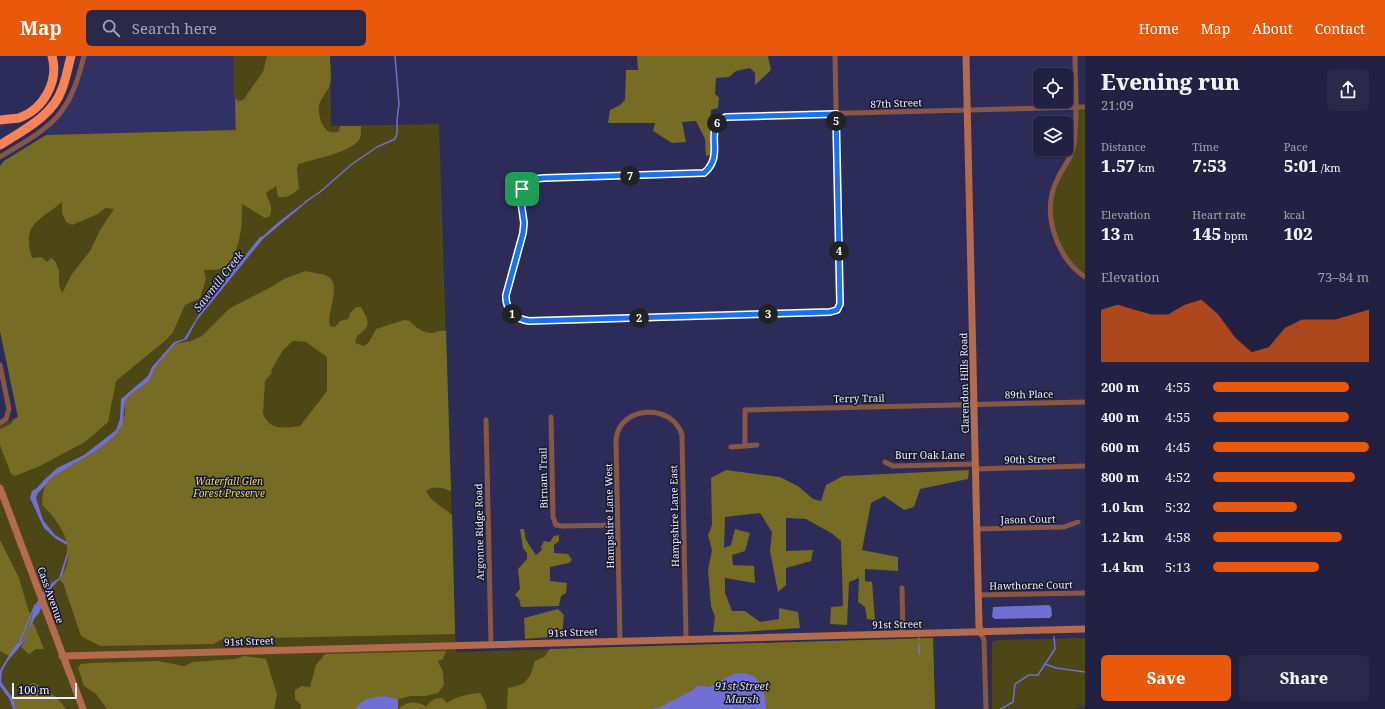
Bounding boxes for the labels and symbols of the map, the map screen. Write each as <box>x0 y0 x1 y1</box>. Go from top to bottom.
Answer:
street label: 87th Street <box>870 95 922 111</box>
pin: 5 <box>826 111 846 131</box>
pin: 6 <box>707 113 727 133</box>
pin: 7 <box>620 166 640 186</box>
pin <box>505 172 539 206</box>
pin: 4 <box>829 241 849 261</box>
water label: Sawmill Creek <box>190 247 247 314</box>
pin: 1 <box>502 304 522 324</box>
pin: 3 <box>758 304 778 324</box>
pin: 2 <box>629 308 649 328</box>
street label: Clarendon Hills Road <box>956 332 972 434</box>
street label: 89th Place <box>1005 387 1053 401</box>
street label: Terry Trail <box>833 391 885 405</box>
street label: Birnam Trail <box>535 447 551 509</box>
street label: Burr Oak Lane <box>895 448 965 462</box>
street label: 90th Street <box>1004 452 1056 466</box>
street label: Hampshire Lane West <box>601 463 617 569</box>
street label: Hampshire Lane East <box>666 464 682 567</box>
park label: Waterfall Glen Forest Preserve <box>192 474 265 500</box>
street label: Argonne Ridge Road <box>471 483 487 581</box>
street label: Jason Court <box>999 512 1056 526</box>
street label: Cass Avenue <box>34 565 68 625</box>
street label: Hawthorne Court <box>989 577 1073 593</box>
street label: 91st Street <box>872 617 922 631</box>
street label: 91st Street <box>548 624 599 640</box>
street label: 91st Street <box>224 633 275 649</box>
water label: 91st Street Marsh <box>715 678 770 706</box>
scale bar <box>12 681 77 700</box>

